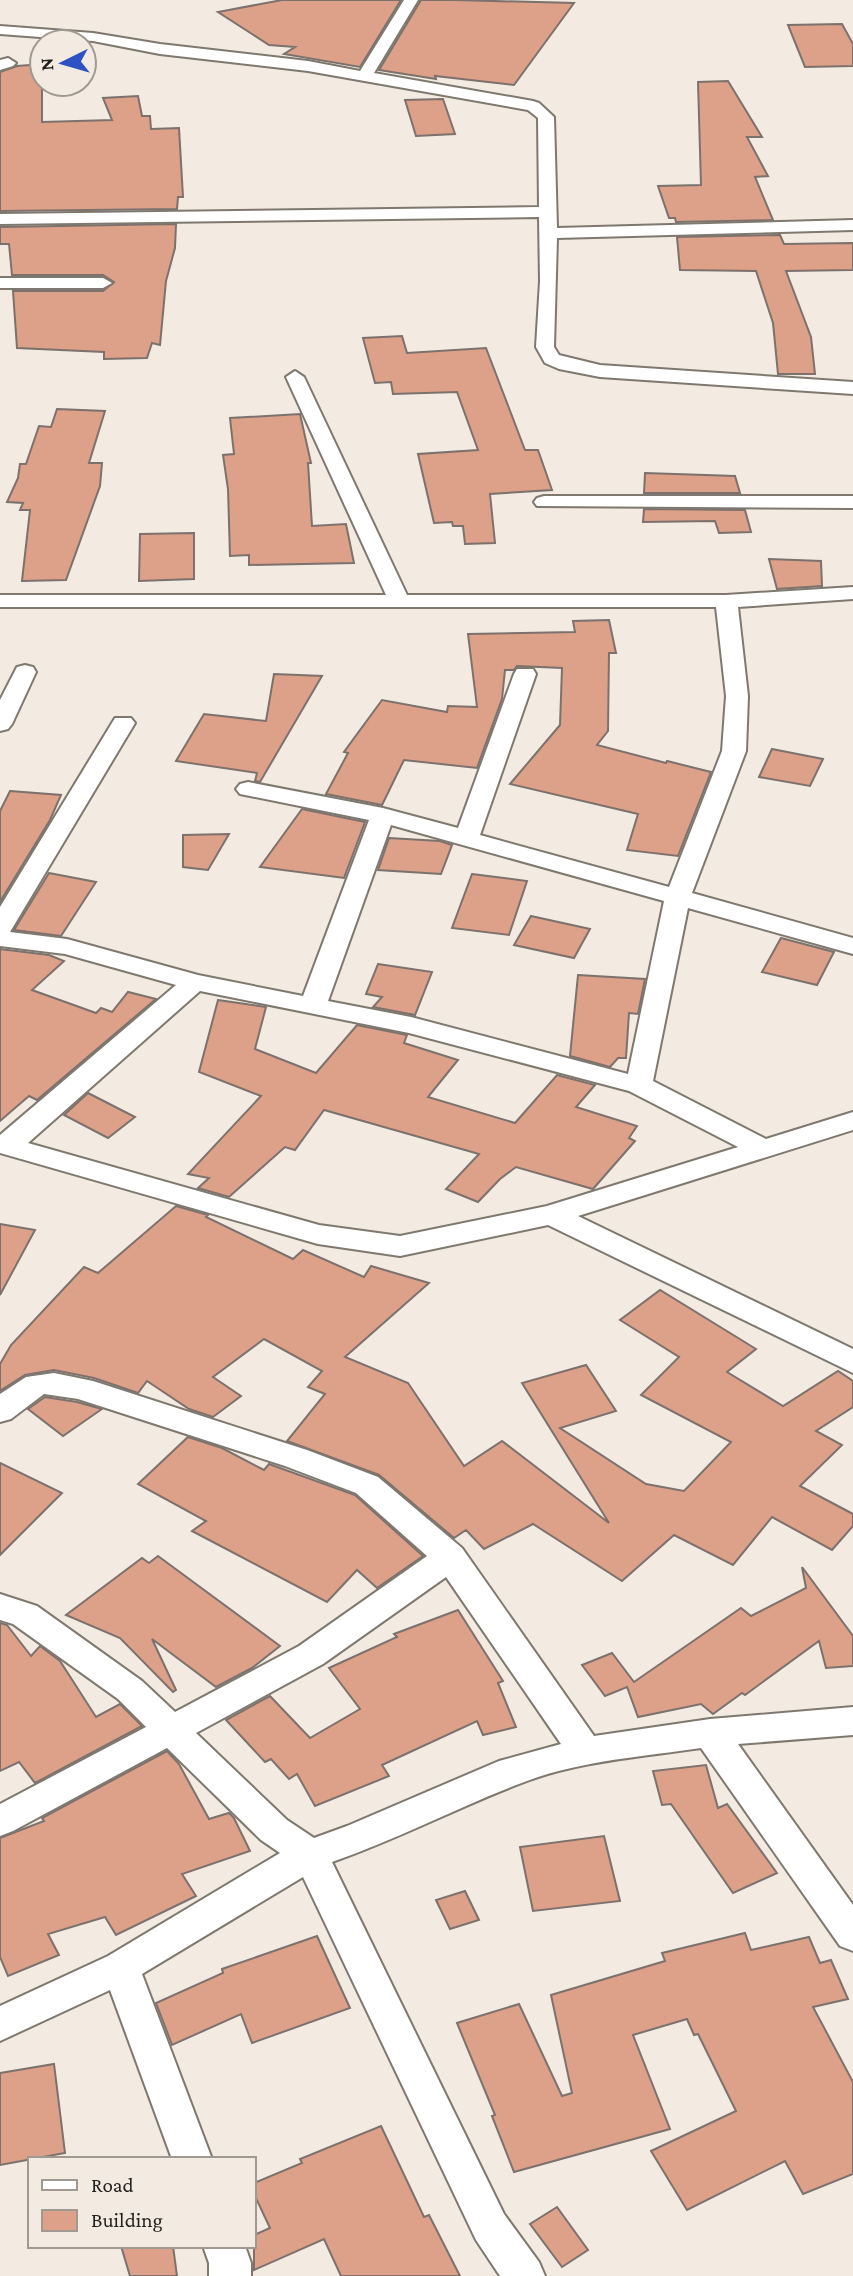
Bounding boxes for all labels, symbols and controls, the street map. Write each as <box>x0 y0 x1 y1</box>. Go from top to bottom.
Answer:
north arrow <box>28 28 98 98</box>
text: N <box>36 57 58 72</box>
legend <box>28 2157 256 2248</box>
text: Road <box>91 2173 134 2197</box>
text: Building <box>91 2208 163 2232</box>

